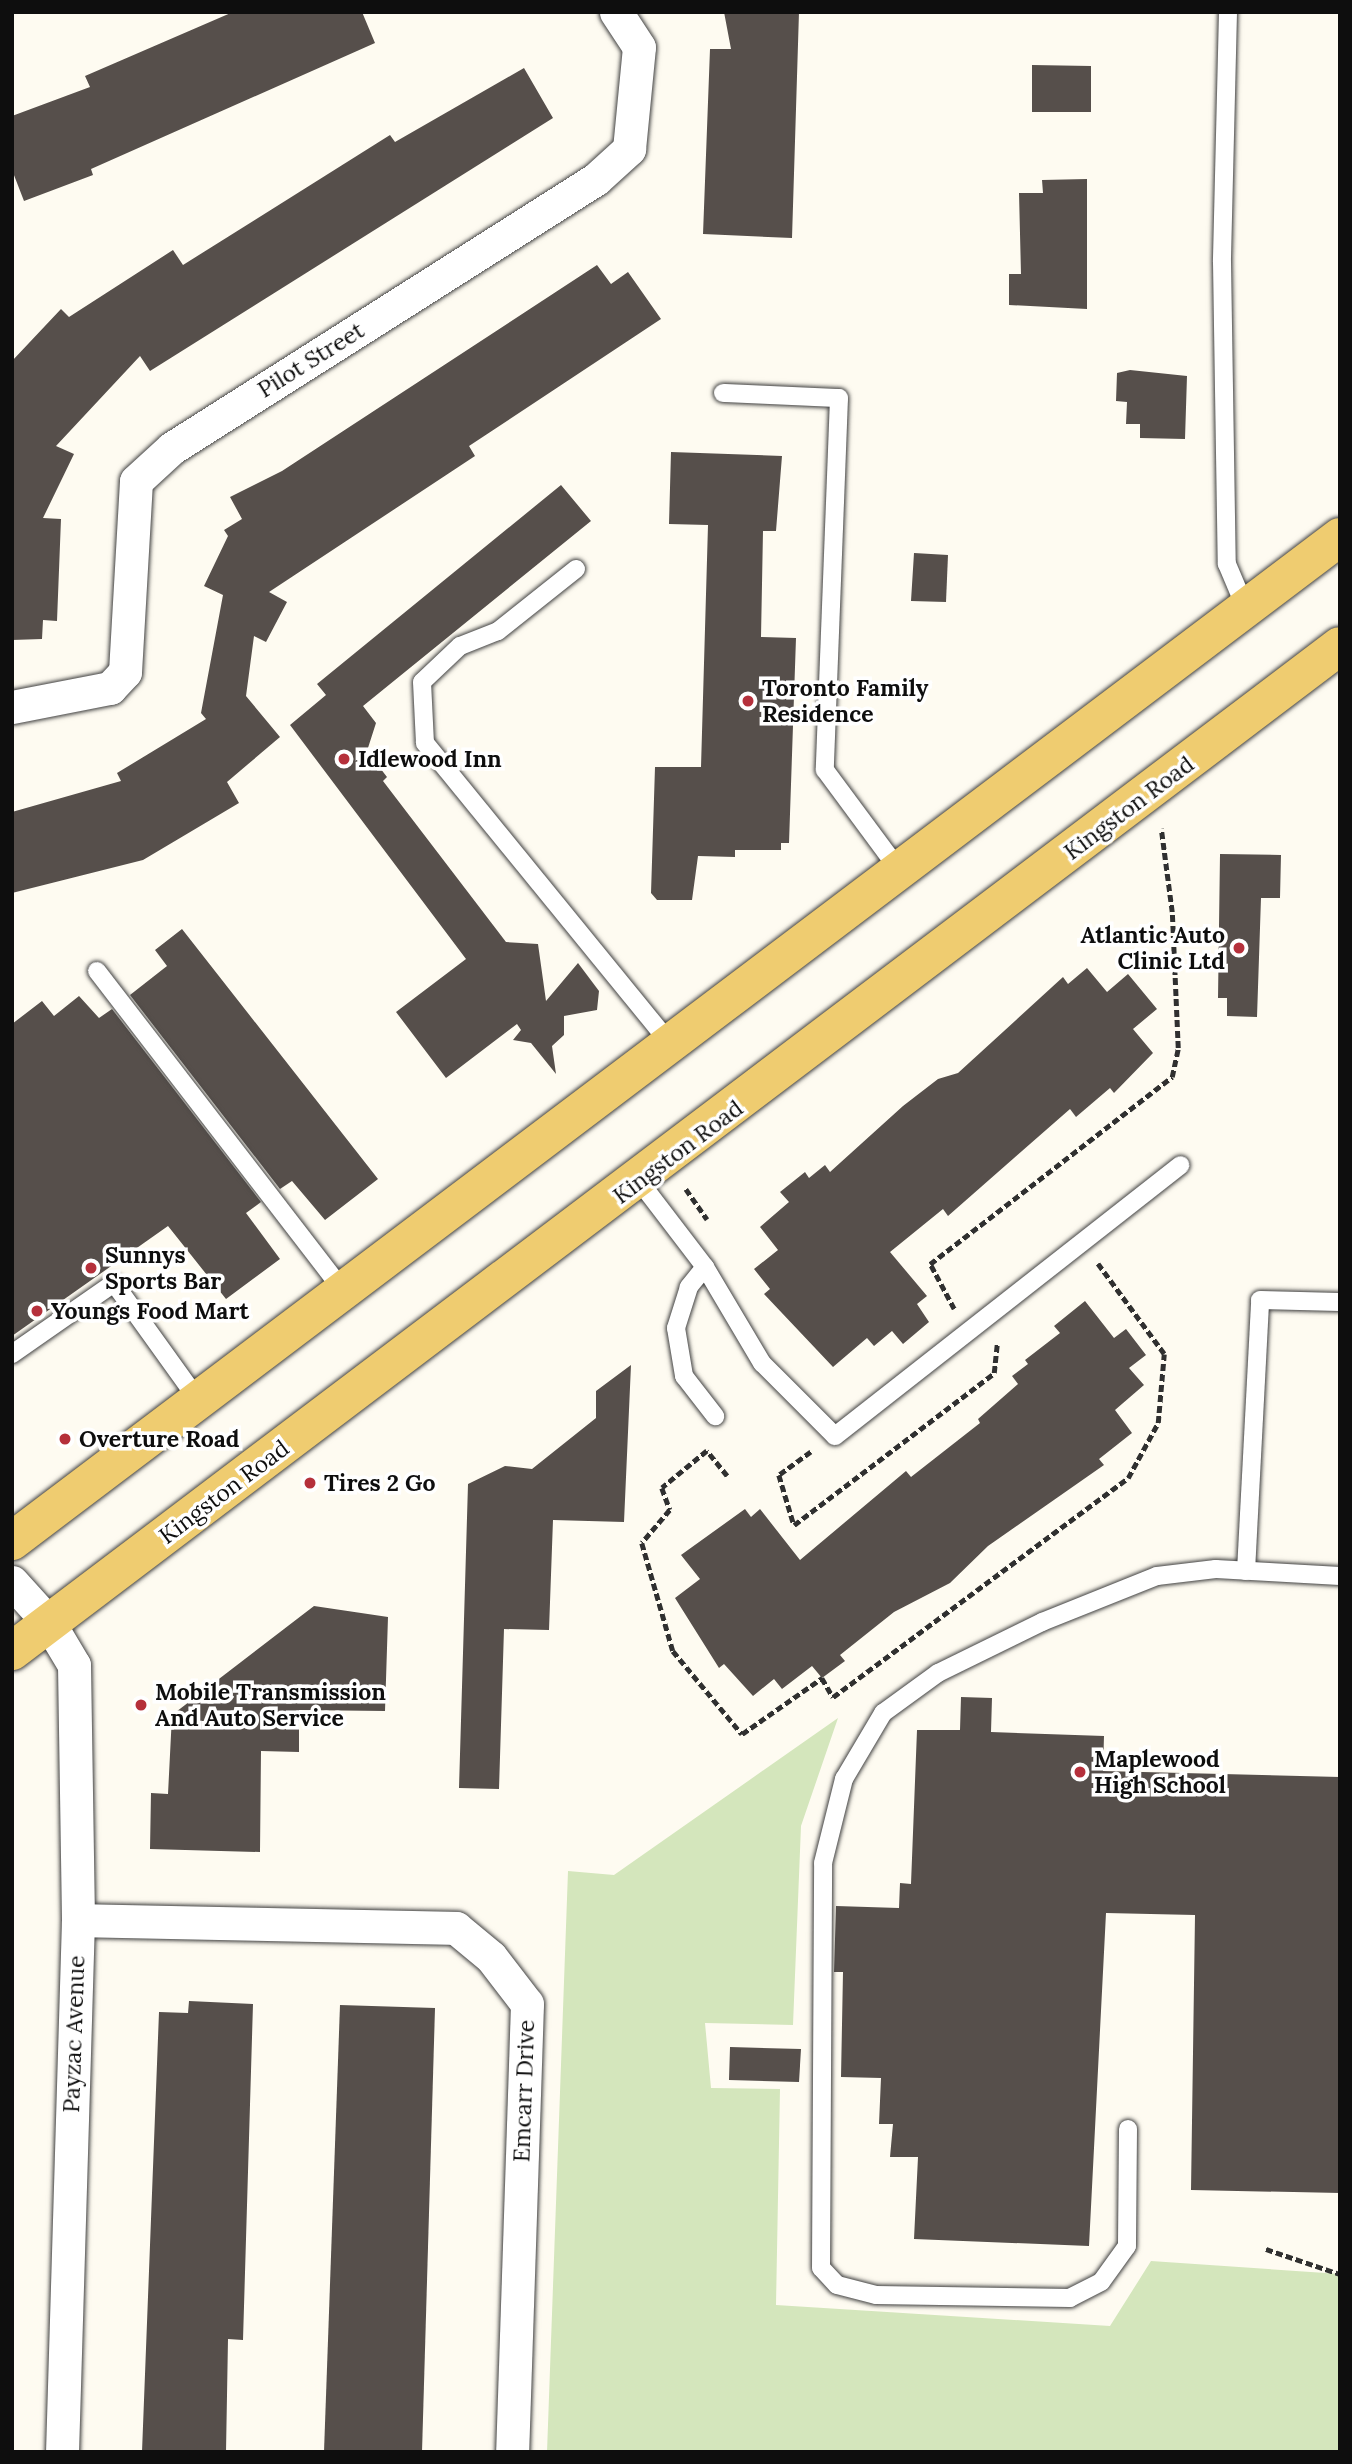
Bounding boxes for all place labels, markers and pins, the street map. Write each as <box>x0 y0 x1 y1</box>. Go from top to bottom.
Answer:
place label: Toronto Family Residence <box>762 674 928 728</box>
marker: Toronto Family Residence <box>740 693 756 709</box>
place label: Idlewood Inn <box>358 745 502 773</box>
marker: Idlewood Inn <box>336 751 352 767</box>
place label: Atlantic Auto Clinic Ltd <box>1080 921 1225 975</box>
marker: Atlantic Auto Clinic Ltd <box>1231 940 1247 956</box>
place label: Sunnys Sports Bar <box>105 1241 221 1295</box>
marker: Sunnys Sports Bar <box>83 1260 99 1276</box>
place label: Youngs Food Mart <box>51 1297 249 1325</box>
marker: Youngs Food Mart <box>29 1303 45 1319</box>
place label: Overture Road <box>79 1425 239 1453</box>
marker: Overture Road <box>57 1431 73 1447</box>
place label: Tires 2 Go <box>324 1469 435 1497</box>
marker: Tires 2 Go <box>302 1475 318 1491</box>
place label: Mobile Transmission And Auto Service <box>155 1678 386 1732</box>
marker: Mobile Transmission And Auto Service <box>133 1697 149 1713</box>
place label: Maplewood High School <box>1094 1745 1226 1799</box>
marker: Maplewood High School <box>1072 1764 1088 1780</box>

